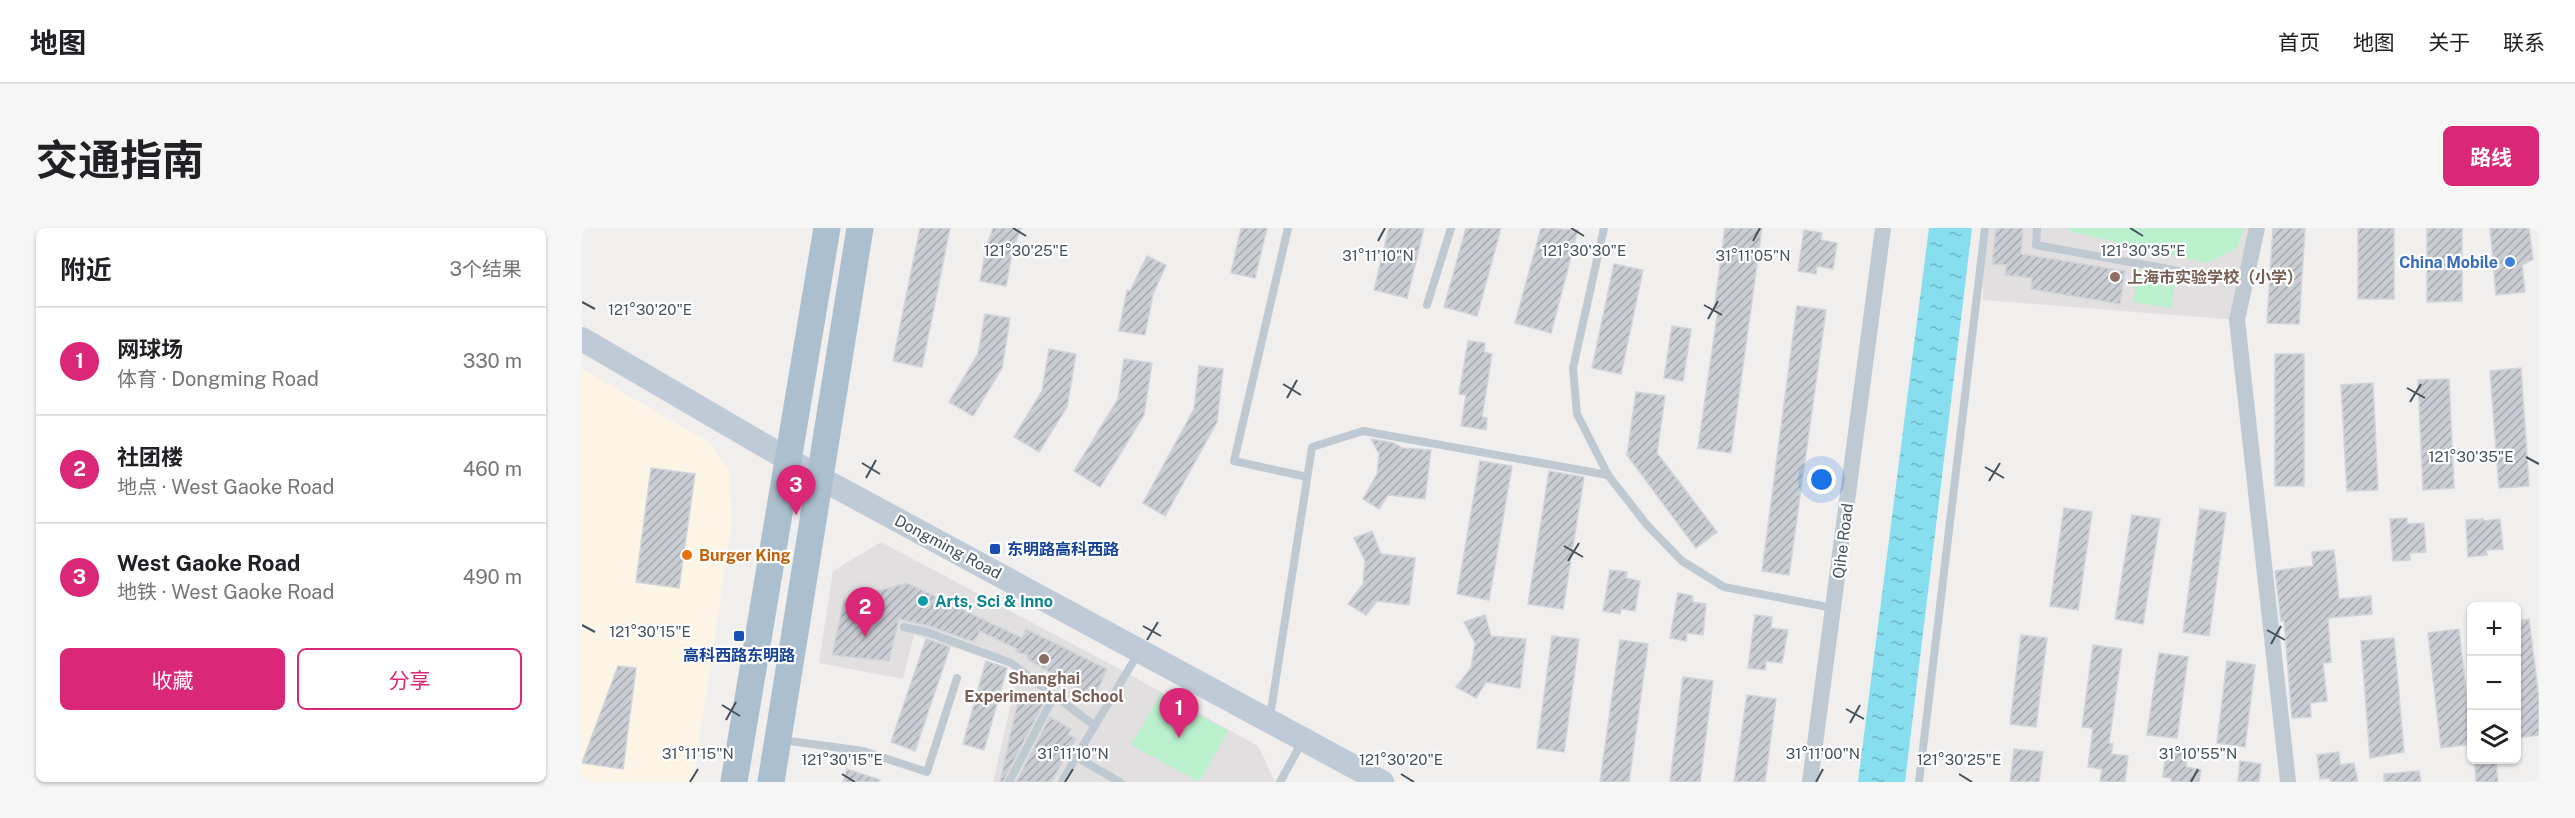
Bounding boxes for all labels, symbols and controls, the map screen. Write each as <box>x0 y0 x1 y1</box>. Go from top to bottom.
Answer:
text: 地图 <box>30 26 86 59</box>
text: 首页 <box>2278 30 2320 55</box>
text: 地图 <box>2353 30 2395 55</box>
text: 关于 <box>2428 30 2470 55</box>
text: 联系 <box>2503 30 2545 55</box>
button: 路线 <box>2443 126 2539 186</box>
text: 交通指南 <box>36 135 204 184</box>
text: 121°30'25"E <box>984 242 1068 259</box>
text: 121°30'30"E <box>1542 242 1626 259</box>
text: 121°30'35"E <box>2100 242 2186 259</box>
text: 31°11'10"N <box>1342 247 1414 264</box>
text: 31°11'05"N <box>1716 247 1790 264</box>
place label: China Mobile <box>2399 253 2498 272</box>
text: 附近 <box>60 254 112 285</box>
marker: China Mobile <box>2503 255 2517 269</box>
text: 3个结果 <box>449 257 522 281</box>
place label: 上海市实验学校（小学） <box>2127 268 2303 287</box>
marker: 上海市实验学校（小学） <box>2108 270 2122 284</box>
text: 121°30'20"E <box>608 301 692 318</box>
text: 网球场 <box>117 336 183 362</box>
text: 1 <box>75 349 84 373</box>
text: 330 m <box>463 349 522 373</box>
text: 体育 · Dongming Road <box>117 367 319 391</box>
text: 社团楼 <box>117 444 183 470</box>
text: 121°30'35"E <box>2428 448 2514 465</box>
text: 2 <box>73 457 86 481</box>
text: 460 m <box>463 457 522 481</box>
your location <box>1807 465 1836 494</box>
pin: 3 <box>776 466 816 515</box>
text: 地点 · West Gaoke Road <box>117 475 334 499</box>
street label: Qihe Road <box>1829 502 1857 580</box>
street label: Dongming Road <box>891 511 1005 583</box>
place label: 东明路高科西路 <box>1007 540 1119 559</box>
marker: 东明路高科西路 <box>988 542 1002 556</box>
place label: Burger King <box>699 546 791 565</box>
marker: Burger King <box>680 548 694 562</box>
text: West Gaoke Road <box>117 550 300 576</box>
text: 3 <box>73 565 86 589</box>
text: 490 m <box>463 565 522 589</box>
text: 地铁 · West Gaoke Road <box>117 580 334 604</box>
pin: 2 <box>846 588 884 637</box>
place label: Arts, Sci & Inno <box>935 592 1053 611</box>
marker: Arts, Sci & Inno <box>916 594 930 608</box>
map controls <box>2467 602 2521 764</box>
button: + <box>2467 602 2521 656</box>
text: 121°30'15"E <box>609 623 691 640</box>
marker: 高科西路东明路 <box>732 629 746 643</box>
place label: 高科西路东明路 <box>683 646 795 665</box>
button: 收藏 <box>60 648 285 710</box>
button: 分享 <box>297 648 522 710</box>
marker: Shanghai Experimental School <box>1037 652 1051 666</box>
button: − <box>2467 656 2521 710</box>
place label: Shanghai Experimental School <box>964 669 1124 706</box>
pin: 1 <box>1160 688 1198 738</box>
button: layers <box>2467 710 2521 764</box>
text: 31°11'15"N <box>662 745 734 762</box>
text: 31°11'10"N <box>1037 745 1109 762</box>
text: 31°11'00"N <box>1786 745 1860 762</box>
text: 31°10'55"N <box>2159 745 2237 762</box>
text: 121°30'15"E <box>801 751 883 768</box>
text: 121°30'20"E <box>1359 751 1443 768</box>
text: 121°30'25"E <box>1917 751 2001 768</box>

